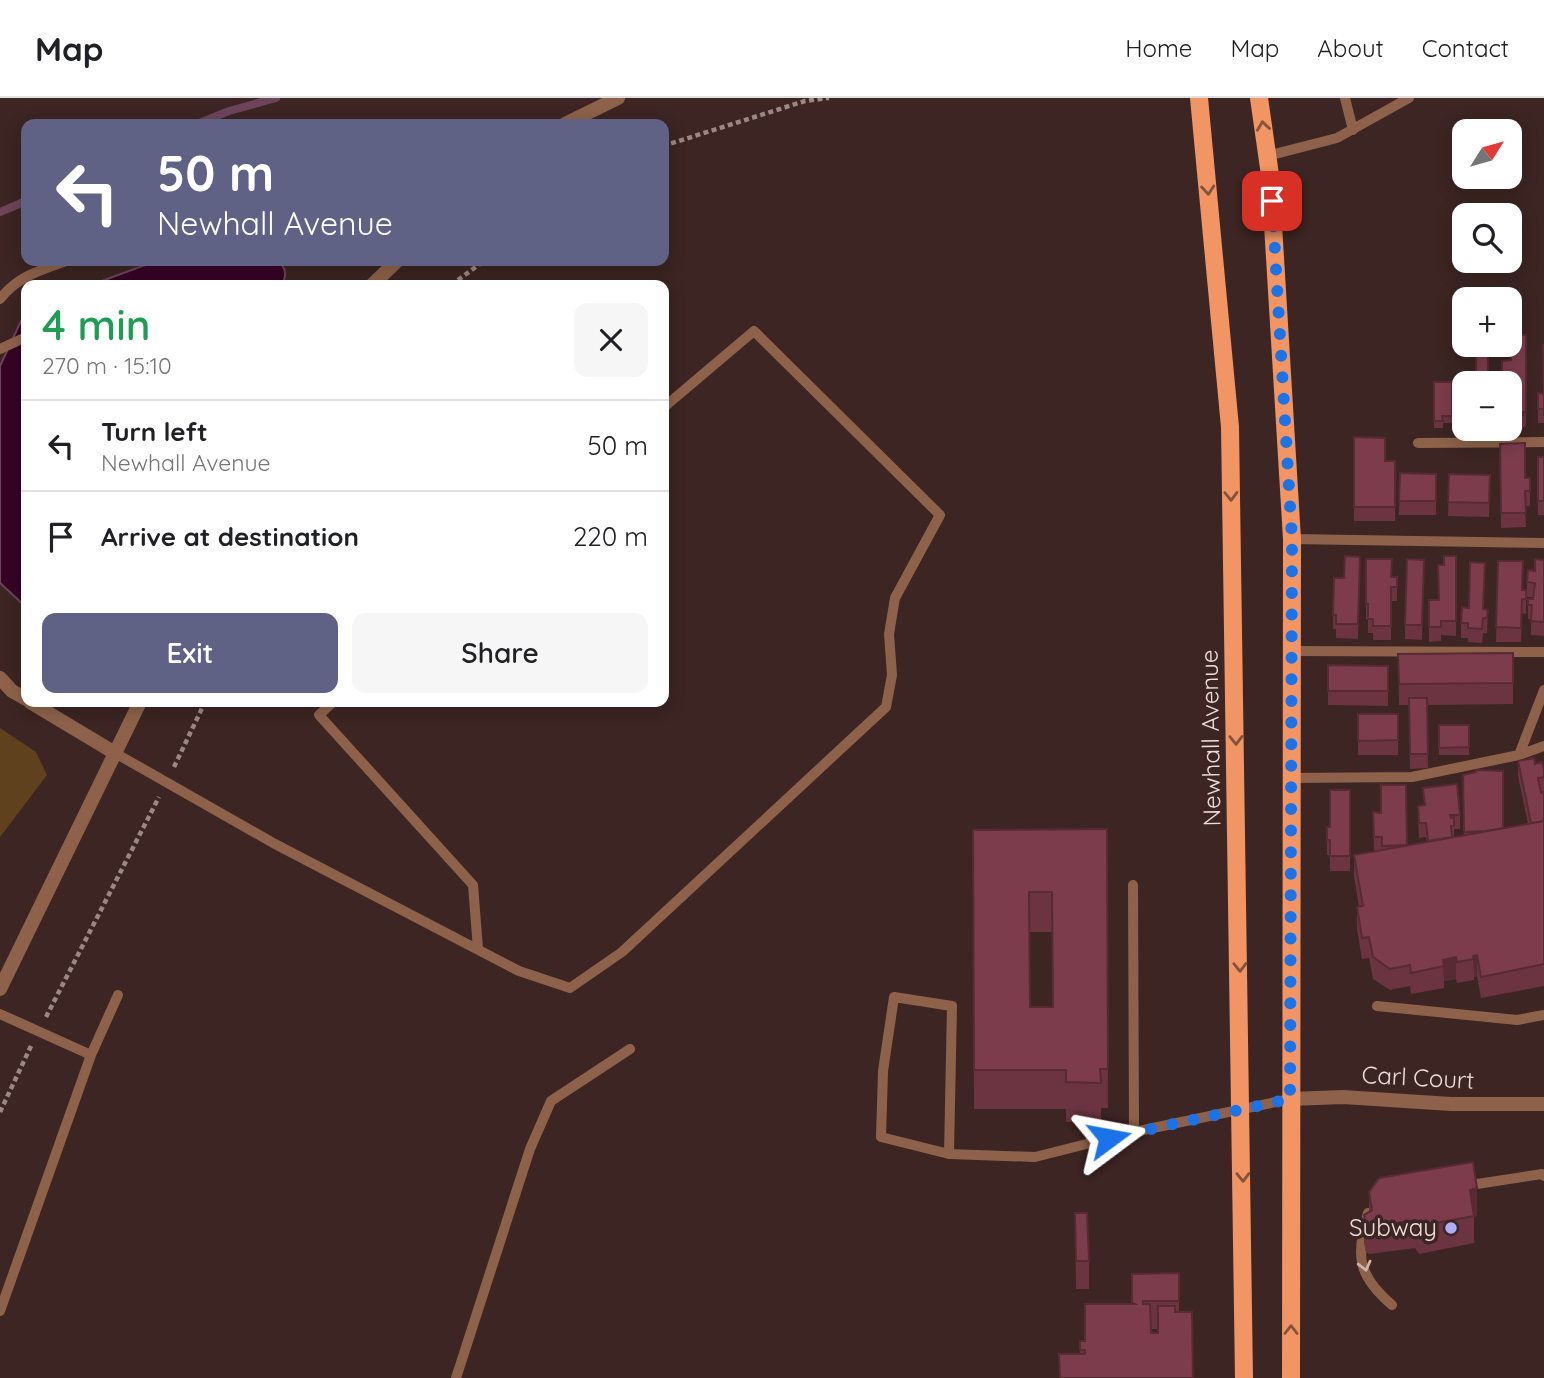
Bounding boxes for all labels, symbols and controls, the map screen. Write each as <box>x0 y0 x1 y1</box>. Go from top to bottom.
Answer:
text: Map <box>35 28 103 69</box>
text: Home <box>1125 33 1192 63</box>
text: Map <box>1230 33 1279 63</box>
text: About <box>1317 33 1384 63</box>
text: Contact <box>1422 33 1509 63</box>
north arrow <box>1452 119 1522 189</box>
map controls <box>1452 119 1522 441</box>
one-way arrow <box>1255 120 1270 132</box>
text: 50 m <box>157 142 274 203</box>
icon: left <box>42 147 133 238</box>
pin <box>1242 171 1302 231</box>
icon: arrive <box>1253 182 1291 220</box>
one-way arrow <box>1200 185 1215 196</box>
text: Newhall Avenue <box>157 203 393 243</box>
button: search <box>1452 203 1522 273</box>
button: + <box>1452 287 1522 357</box>
text: 4 min <box>42 298 151 351</box>
button: close <box>574 303 648 377</box>
text: 270 m · 15:10 <box>42 351 172 380</box>
button: − <box>1452 371 1522 441</box>
text: Turn left <box>101 415 208 448</box>
icon: left <box>42 427 80 465</box>
text: 50 m <box>588 429 648 462</box>
text: Newhall Avenue <box>101 448 271 477</box>
one-way arrow <box>1223 491 1239 501</box>
icon: arrive <box>42 518 80 556</box>
text: Arrive at destination <box>101 520 359 553</box>
text: 220 m <box>573 520 648 553</box>
button: Exit <box>42 613 338 693</box>
button: Share <box>352 613 648 693</box>
street label: Newhall Avenue <box>1193 649 1227 827</box>
one-way arrow <box>1228 734 1243 745</box>
one-way arrow <box>1232 962 1247 973</box>
street label: Carl Court <box>1361 1059 1475 1095</box>
position arrow <box>1072 1101 1146 1175</box>
one-way arrow <box>1235 1173 1251 1183</box>
place label: Subway <box>1349 1212 1437 1242</box>
marker: Subway <box>1443 1220 1459 1236</box>
one-way arrow <box>1356 1260 1371 1272</box>
one-way arrow <box>1283 1324 1299 1335</box>

